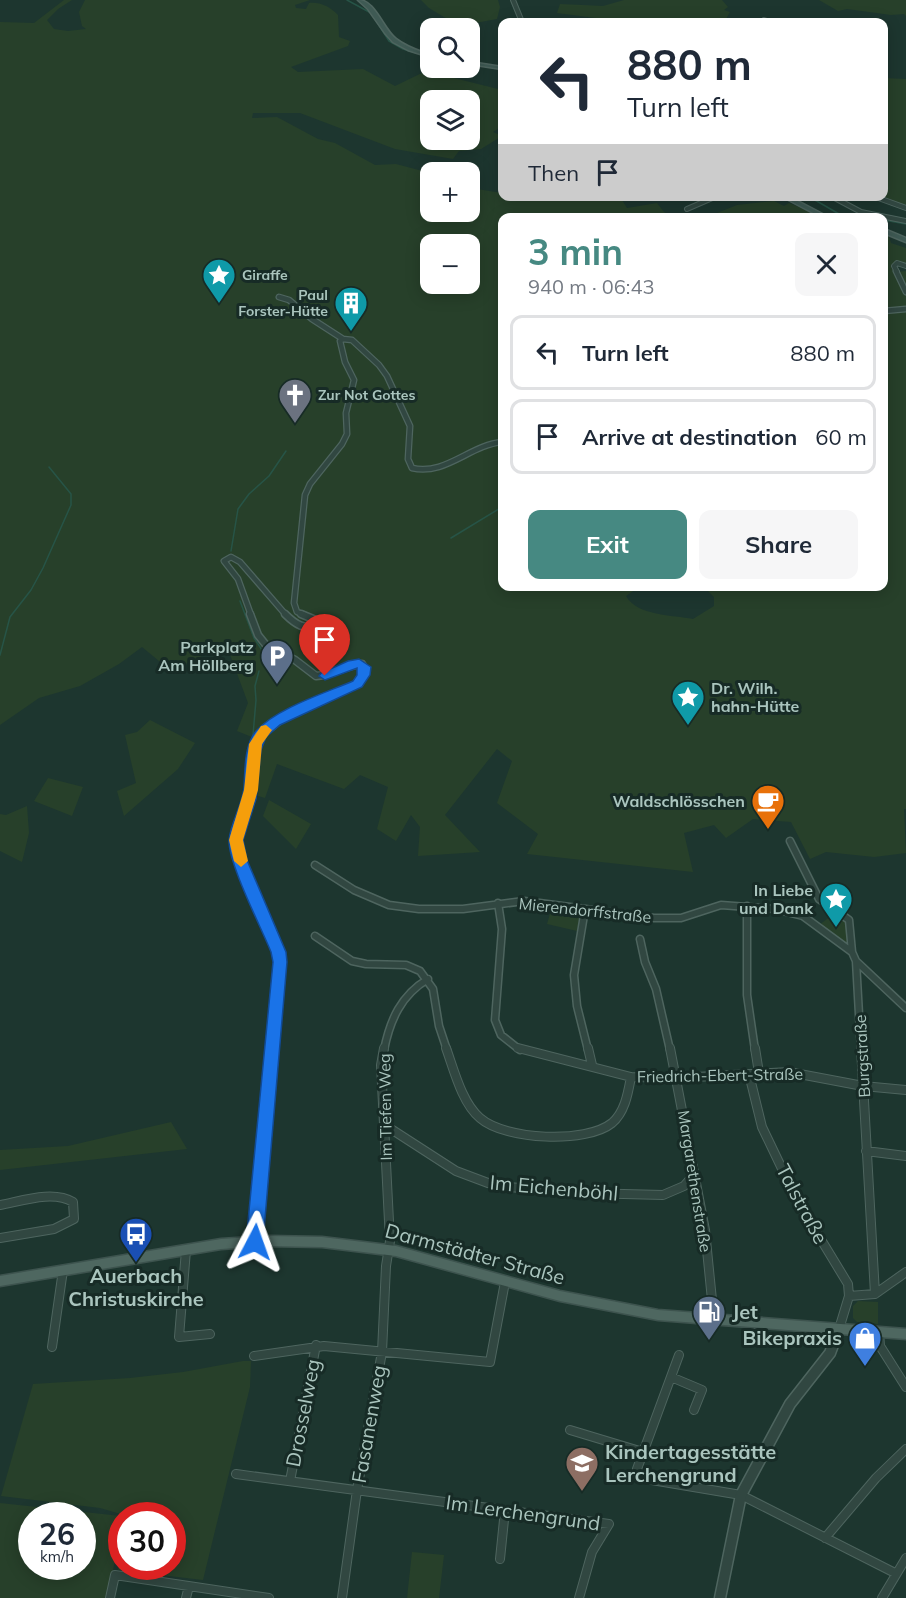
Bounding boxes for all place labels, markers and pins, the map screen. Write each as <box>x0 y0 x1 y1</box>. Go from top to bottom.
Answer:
place icon: Giraffe <box>201 257 237 304</box>
place label: Giraffe <box>242 266 288 284</box>
building icon: Paul Forster-Hütte <box>333 285 369 332</box>
place label: Paul Forster-Hütte <box>238 286 328 320</box>
church icon: Zur Not Gottes <box>277 377 313 424</box>
place label: Zur Not Gottes <box>318 386 415 404</box>
pin <box>299 614 350 676</box>
place label: Parkplatz Am Höllberg <box>158 637 254 675</box>
parking icon: Parkplatz Am Höllberg <box>259 638 295 685</box>
place label: Dr. Wilh. hahn-Hütte <box>711 678 799 716</box>
place icon: Dr. Wilh. hahn-Hütte <box>670 679 706 726</box>
cafe icon: Waldschlösschen <box>750 783 786 830</box>
place label: Waldschlösschen <box>612 791 745 811</box>
place label: In Liebe und Dank <box>739 880 814 918</box>
place icon: In Liebe und Dank <box>818 881 854 928</box>
bus stop icon: Auerbach Christuskirche <box>118 1216 154 1263</box>
place label: Auerbach Christuskirche <box>68 1263 204 1311</box>
fuel station icon: Jet <box>691 1294 727 1341</box>
place label: Jet <box>732 1299 758 1324</box>
shop icon: Bikepraxis <box>847 1320 883 1367</box>
place label: Bikepraxis <box>742 1325 842 1350</box>
place label: Kindertagesstätte Lerchengrund <box>605 1439 776 1487</box>
school or university icon: Kindertagesstätte Lerchengrund <box>564 1445 600 1492</box>

